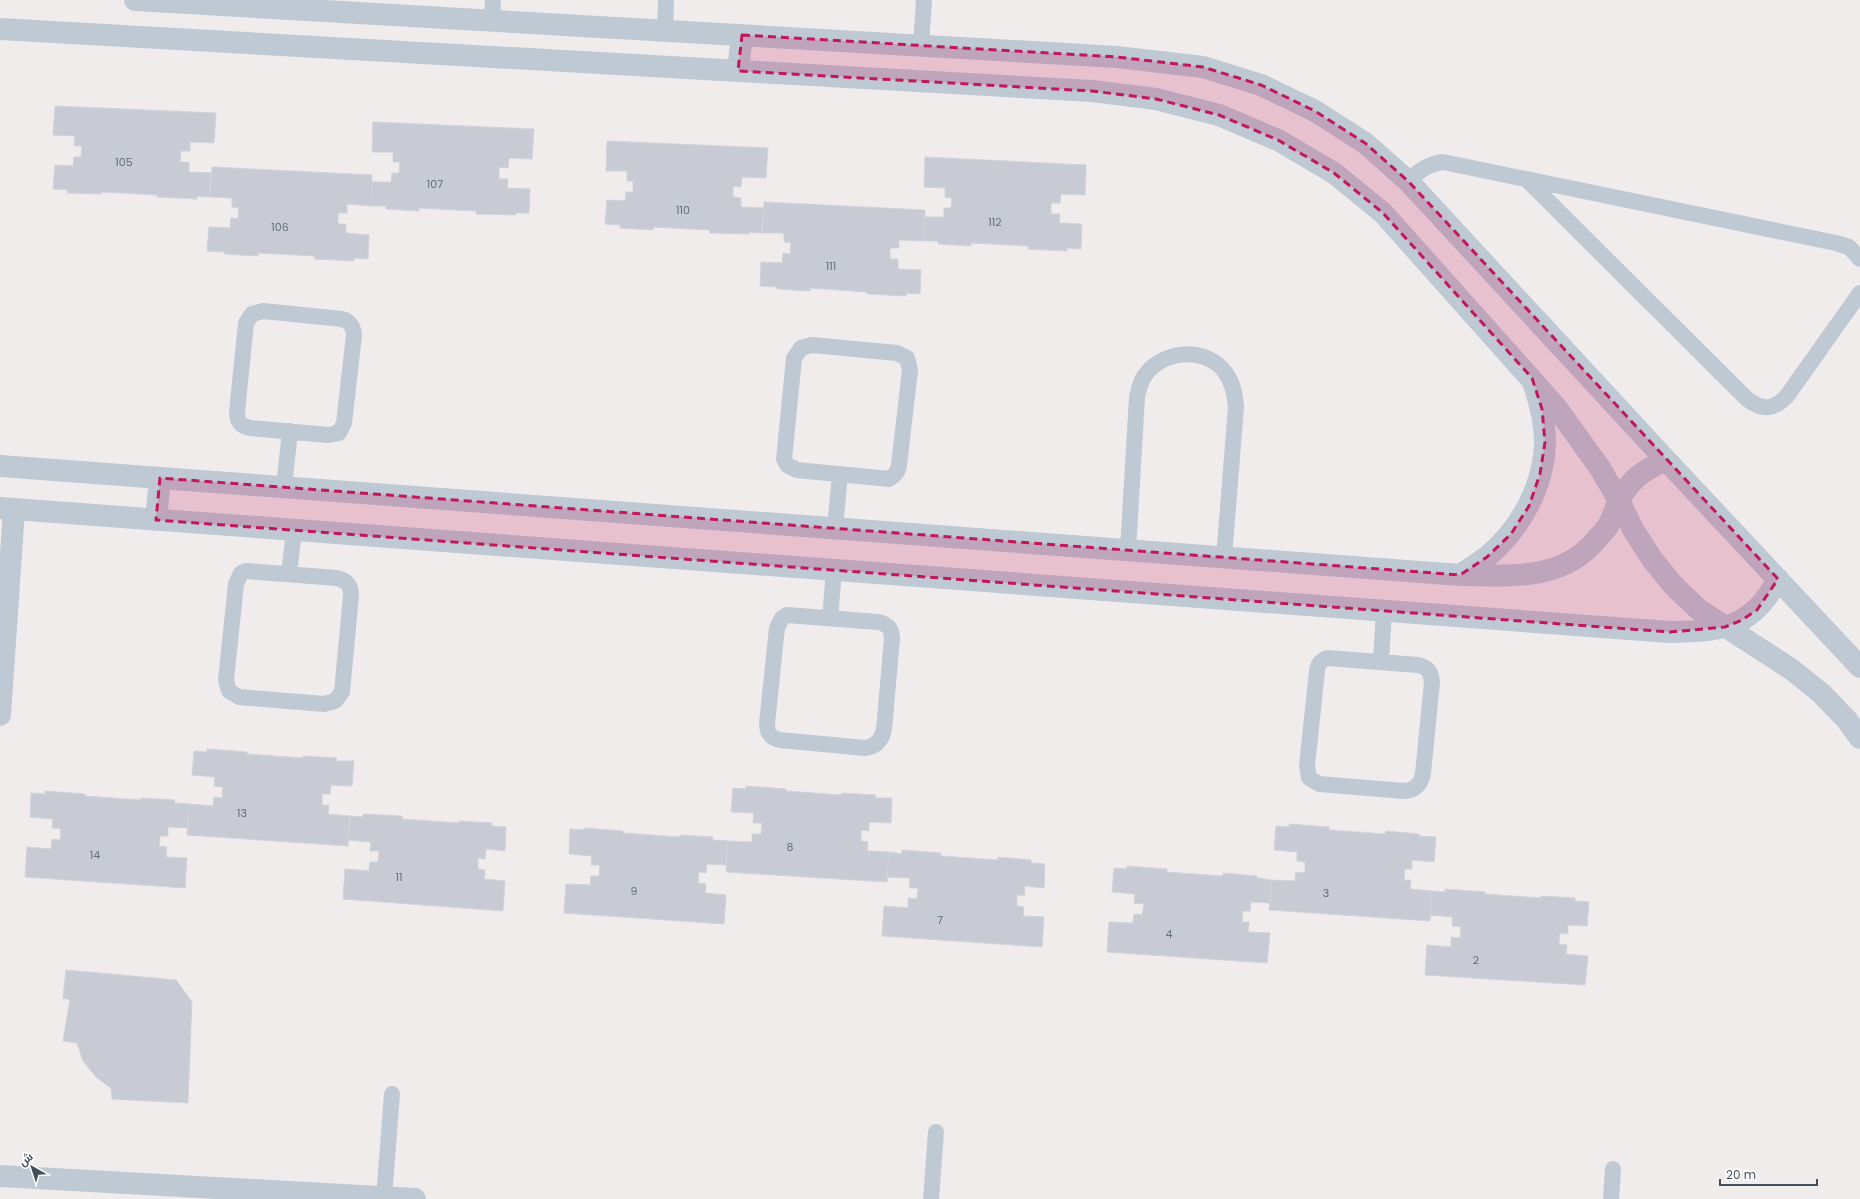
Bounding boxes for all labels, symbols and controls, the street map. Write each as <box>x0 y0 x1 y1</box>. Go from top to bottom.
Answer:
house number: 105 <box>115 154 133 170</box>
house number: 107 <box>427 176 443 192</box>
house number: 110 <box>676 202 690 218</box>
house number: 112 <box>988 214 1002 230</box>
house number: 106 <box>271 219 289 235</box>
house number: 111 <box>826 258 836 274</box>
house number: 13 <box>237 805 247 821</box>
house number: 8 <box>787 839 794 855</box>
house number: 14 <box>90 847 100 863</box>
house number: 11 <box>395 869 403 885</box>
house number: 9 <box>631 883 638 899</box>
house number: 3 <box>1323 885 1329 901</box>
house number: 7 <box>937 912 943 928</box>
house number: 4 <box>1166 926 1173 942</box>
house number: 2 <box>1473 952 1479 968</box>
north arrow <box>12 1147 52 1187</box>
text: ش <box>15 1149 36 1170</box>
scale bar <box>1720 1161 1817 1187</box>
text: 20 m <box>1726 1166 1756 1183</box>

